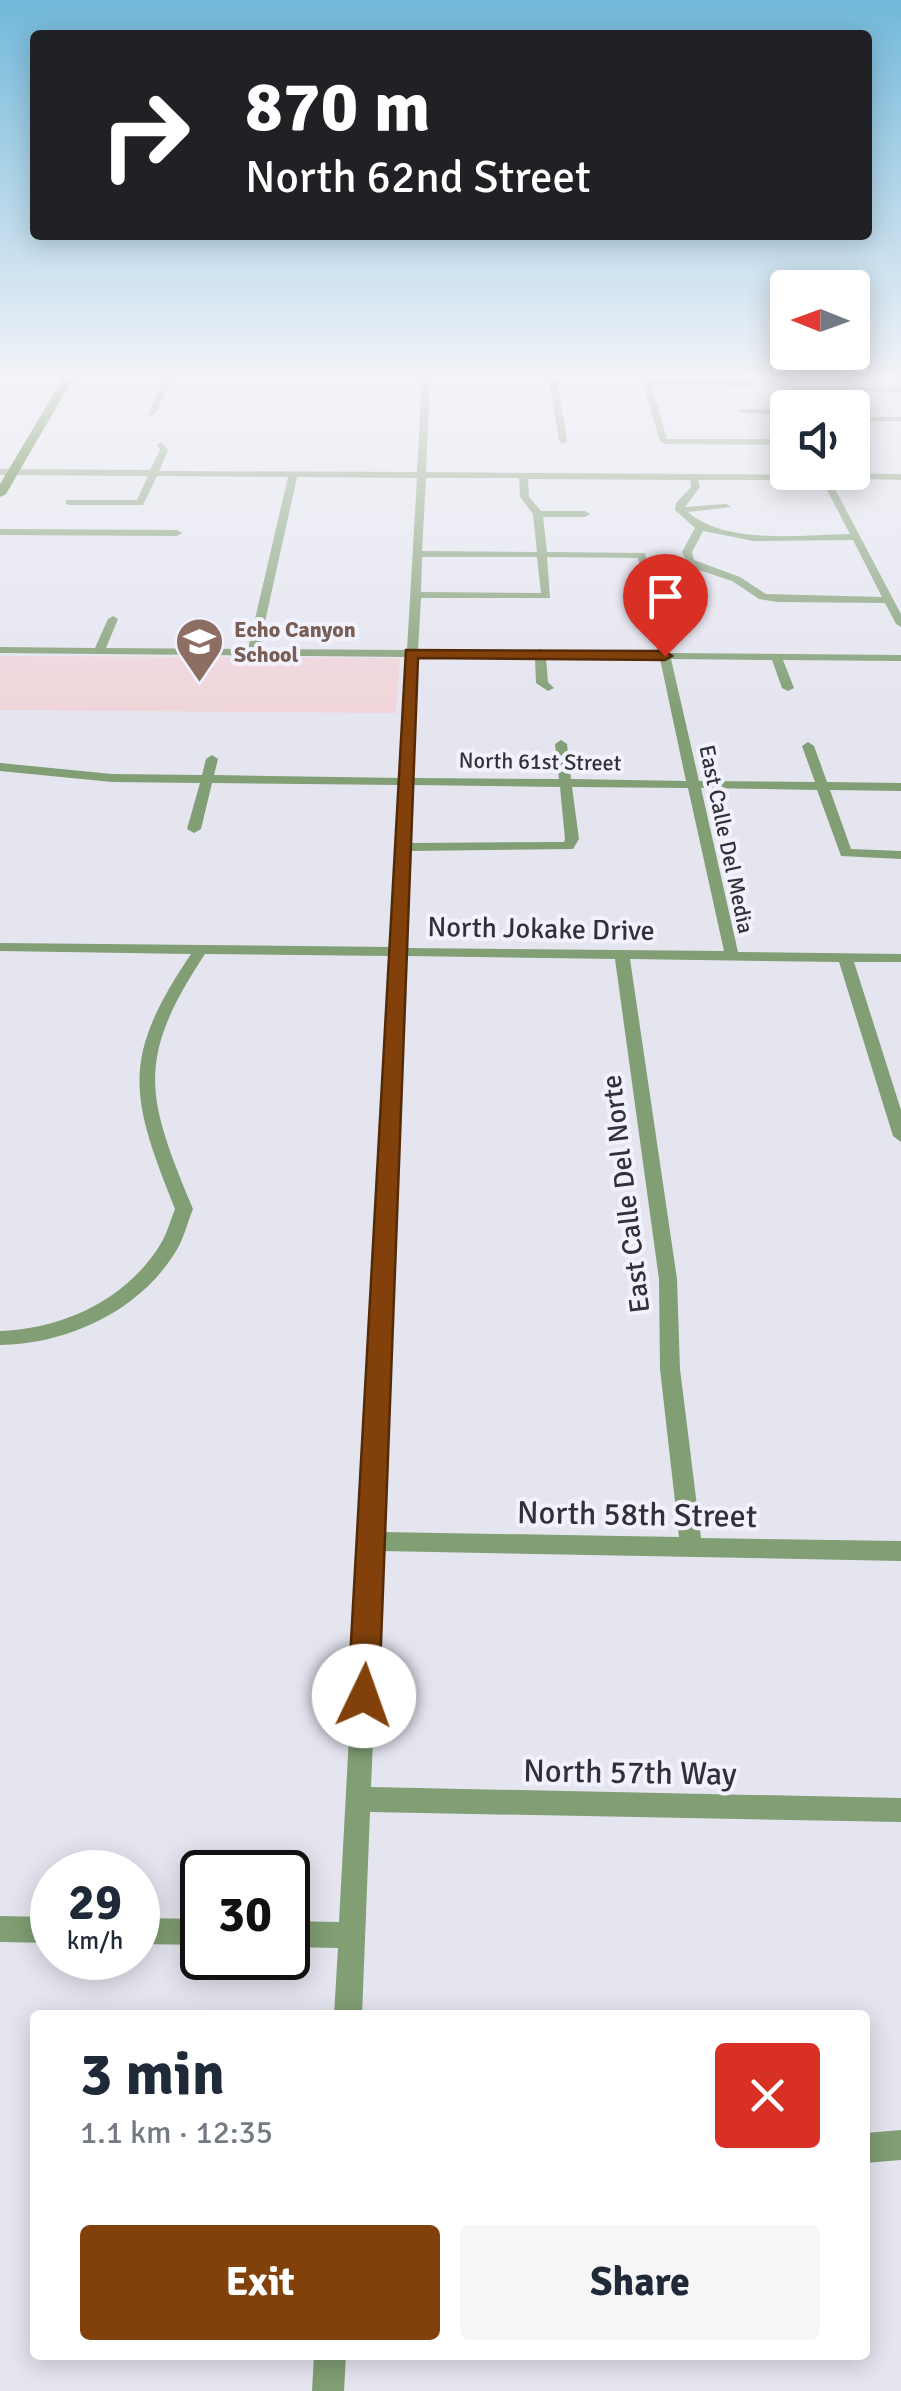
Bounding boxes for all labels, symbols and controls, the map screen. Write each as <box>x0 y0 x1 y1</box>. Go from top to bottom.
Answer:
text: 870 m <box>245 64 430 150</box>
icon: right <box>80 70 210 200</box>
text: North 62nd Street <box>245 150 591 205</box>
north arrow <box>770 270 870 370</box>
map controls <box>770 270 870 490</box>
button: sound <box>770 390 870 490</box>
pin <box>623 554 708 657</box>
icon: arrive <box>638 569 693 624</box>
school or university icon: Echo Canyon School <box>173 616 225 684</box>
place label: Echo Canyon School <box>234 616 356 668</box>
street label: East Calle Del Media <box>693 742 760 936</box>
street label: North 61st Street <box>458 747 622 776</box>
street label: North Jokake Drive <box>427 910 655 948</box>
street label: East Calle Del Norte <box>595 1073 657 1315</box>
street label: North 58th Street <box>517 1493 757 1536</box>
position arrow <box>312 1644 416 1748</box>
street label: North 57th Way <box>523 1751 737 1794</box>
speed limit sign: 30 <box>180 1850 310 1980</box>
text: 29 <box>68 1872 122 1934</box>
text: km/h <box>67 1925 123 1956</box>
text: 3 min <box>80 2038 225 2112</box>
button: close <box>715 2043 820 2148</box>
text: 1.1 km · 12:35 <box>80 2113 273 2152</box>
button: Exit <box>80 2225 440 2340</box>
button: Share <box>460 2225 820 2340</box>

